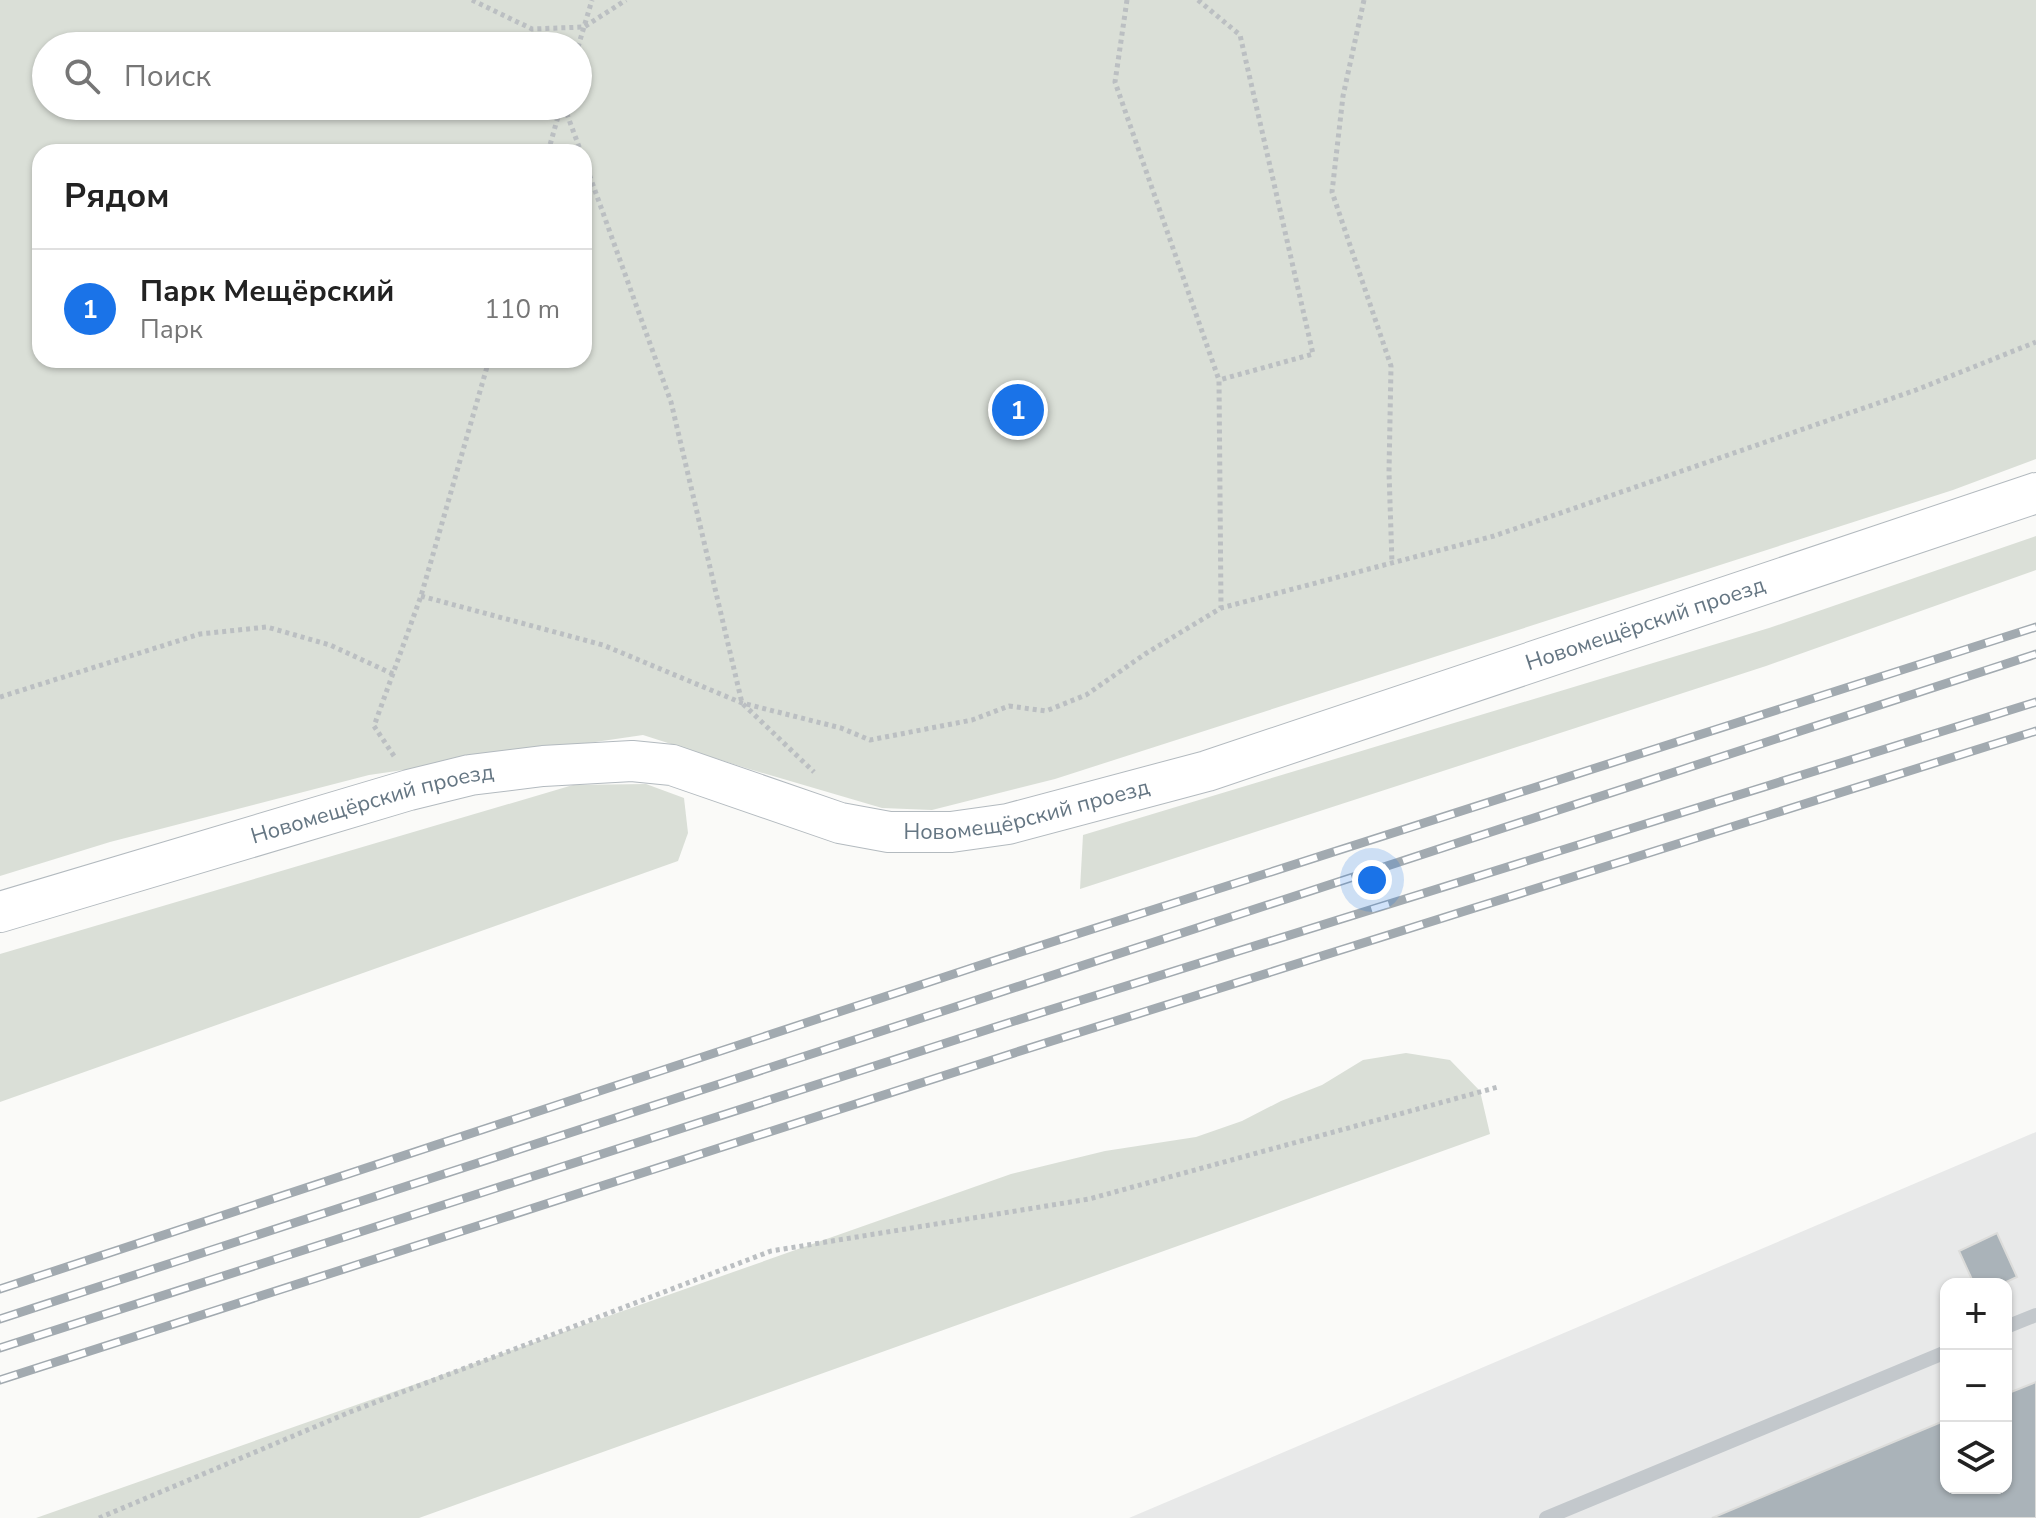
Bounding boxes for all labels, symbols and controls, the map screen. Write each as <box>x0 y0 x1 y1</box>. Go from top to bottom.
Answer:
search box <box>32 32 592 120</box>
icon: search <box>60 54 104 98</box>
text: Поиск <box>124 56 211 97</box>
text: Рядом <box>64 173 170 219</box>
text: Парк Мещёрский <box>140 271 394 312</box>
text: 1 <box>82 292 98 327</box>
text: 110 m <box>484 292 560 327</box>
text: Парк <box>140 312 203 347</box>
pin: 1 <box>992 380 1044 440</box>
street label: Новомещёрский проезд <box>1522 570 1769 678</box>
street label: Новомещёрский проезд <box>247 757 496 851</box>
street label: Новомещёрский проезд <box>903 772 1153 847</box>
your location <box>1352 860 1392 900</box>
map controls <box>1940 1278 2012 1494</box>
button: + <box>1940 1278 2012 1350</box>
button: − <box>1940 1350 2012 1422</box>
button: layers <box>1940 1422 2012 1494</box>

